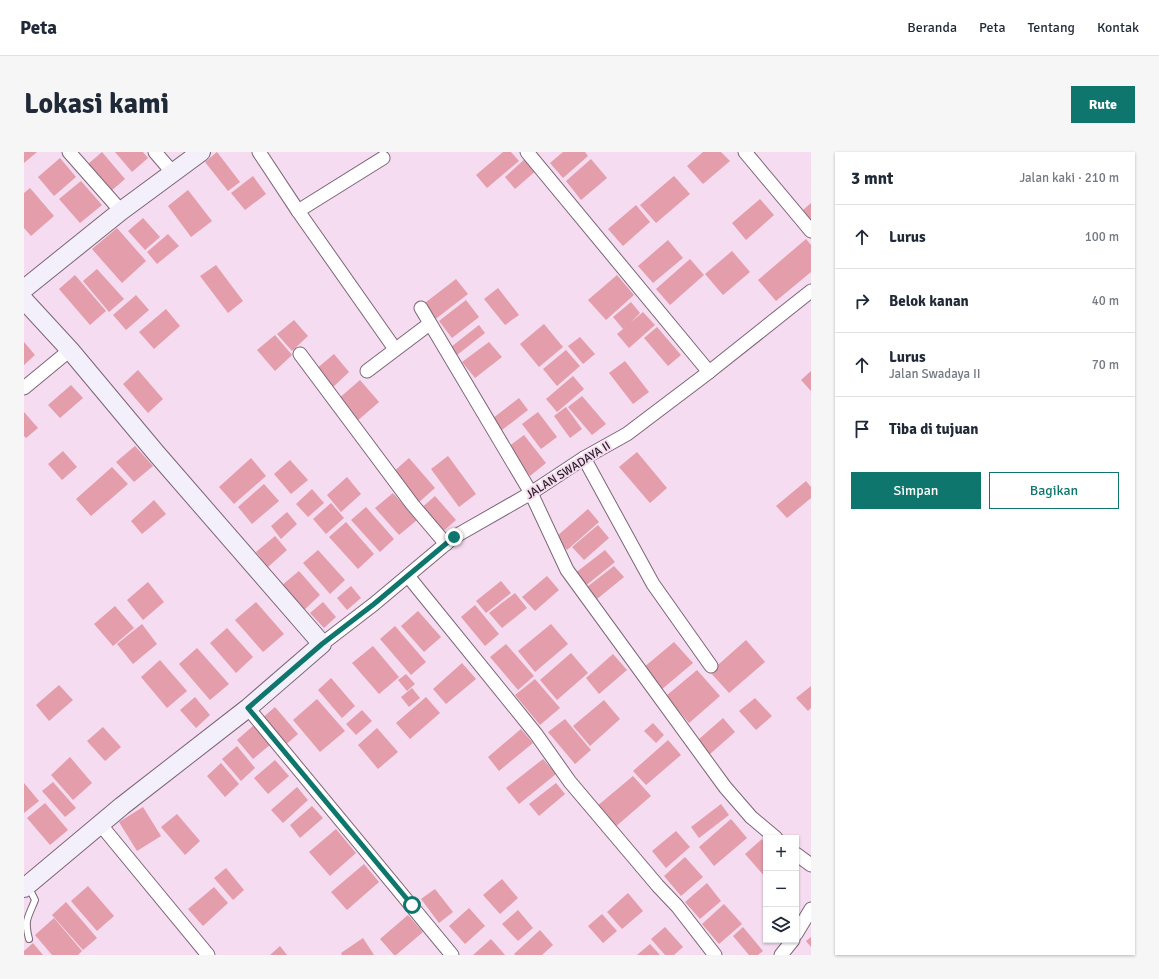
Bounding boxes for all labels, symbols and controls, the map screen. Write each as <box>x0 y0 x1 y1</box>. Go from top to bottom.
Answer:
text: Peta <box>20 16 57 40</box>
text: Beranda <box>907 19 957 36</box>
text: Peta <box>979 19 1006 36</box>
text: Tentang <box>1028 19 1075 36</box>
text: Kontak <box>1097 19 1139 36</box>
button: Rute <box>1071 86 1135 123</box>
text: Lokasi kami <box>24 87 169 121</box>
text: 3 mnt <box>851 168 893 189</box>
text: Jalan kaki · 210 m <box>1020 170 1119 186</box>
icon: ahead <box>851 226 873 248</box>
text: Lurus <box>889 228 926 246</box>
text: 100 m <box>1085 229 1119 245</box>
icon: right <box>851 290 873 312</box>
text: Belok kanan <box>889 292 969 310</box>
text: 40 m <box>1092 293 1119 309</box>
text: Lurus <box>889 348 926 366</box>
icon: ahead <box>851 354 873 376</box>
text: 70 m <box>1092 357 1119 373</box>
text: Jalan Swadaya II <box>889 366 981 382</box>
icon: arrive <box>851 418 873 440</box>
text: Tiba di tujuan <box>889 420 979 438</box>
street label: JALAN SWADAYA II <box>523 438 613 503</box>
button: Simpan <box>851 472 981 509</box>
button: Bagikan <box>989 472 1119 509</box>
route end <box>445 528 463 546</box>
map controls <box>763 835 799 943</box>
button: + <box>763 835 799 871</box>
button: − <box>763 871 799 907</box>
route start <box>403 896 421 914</box>
button: layers <box>763 907 799 943</box>

